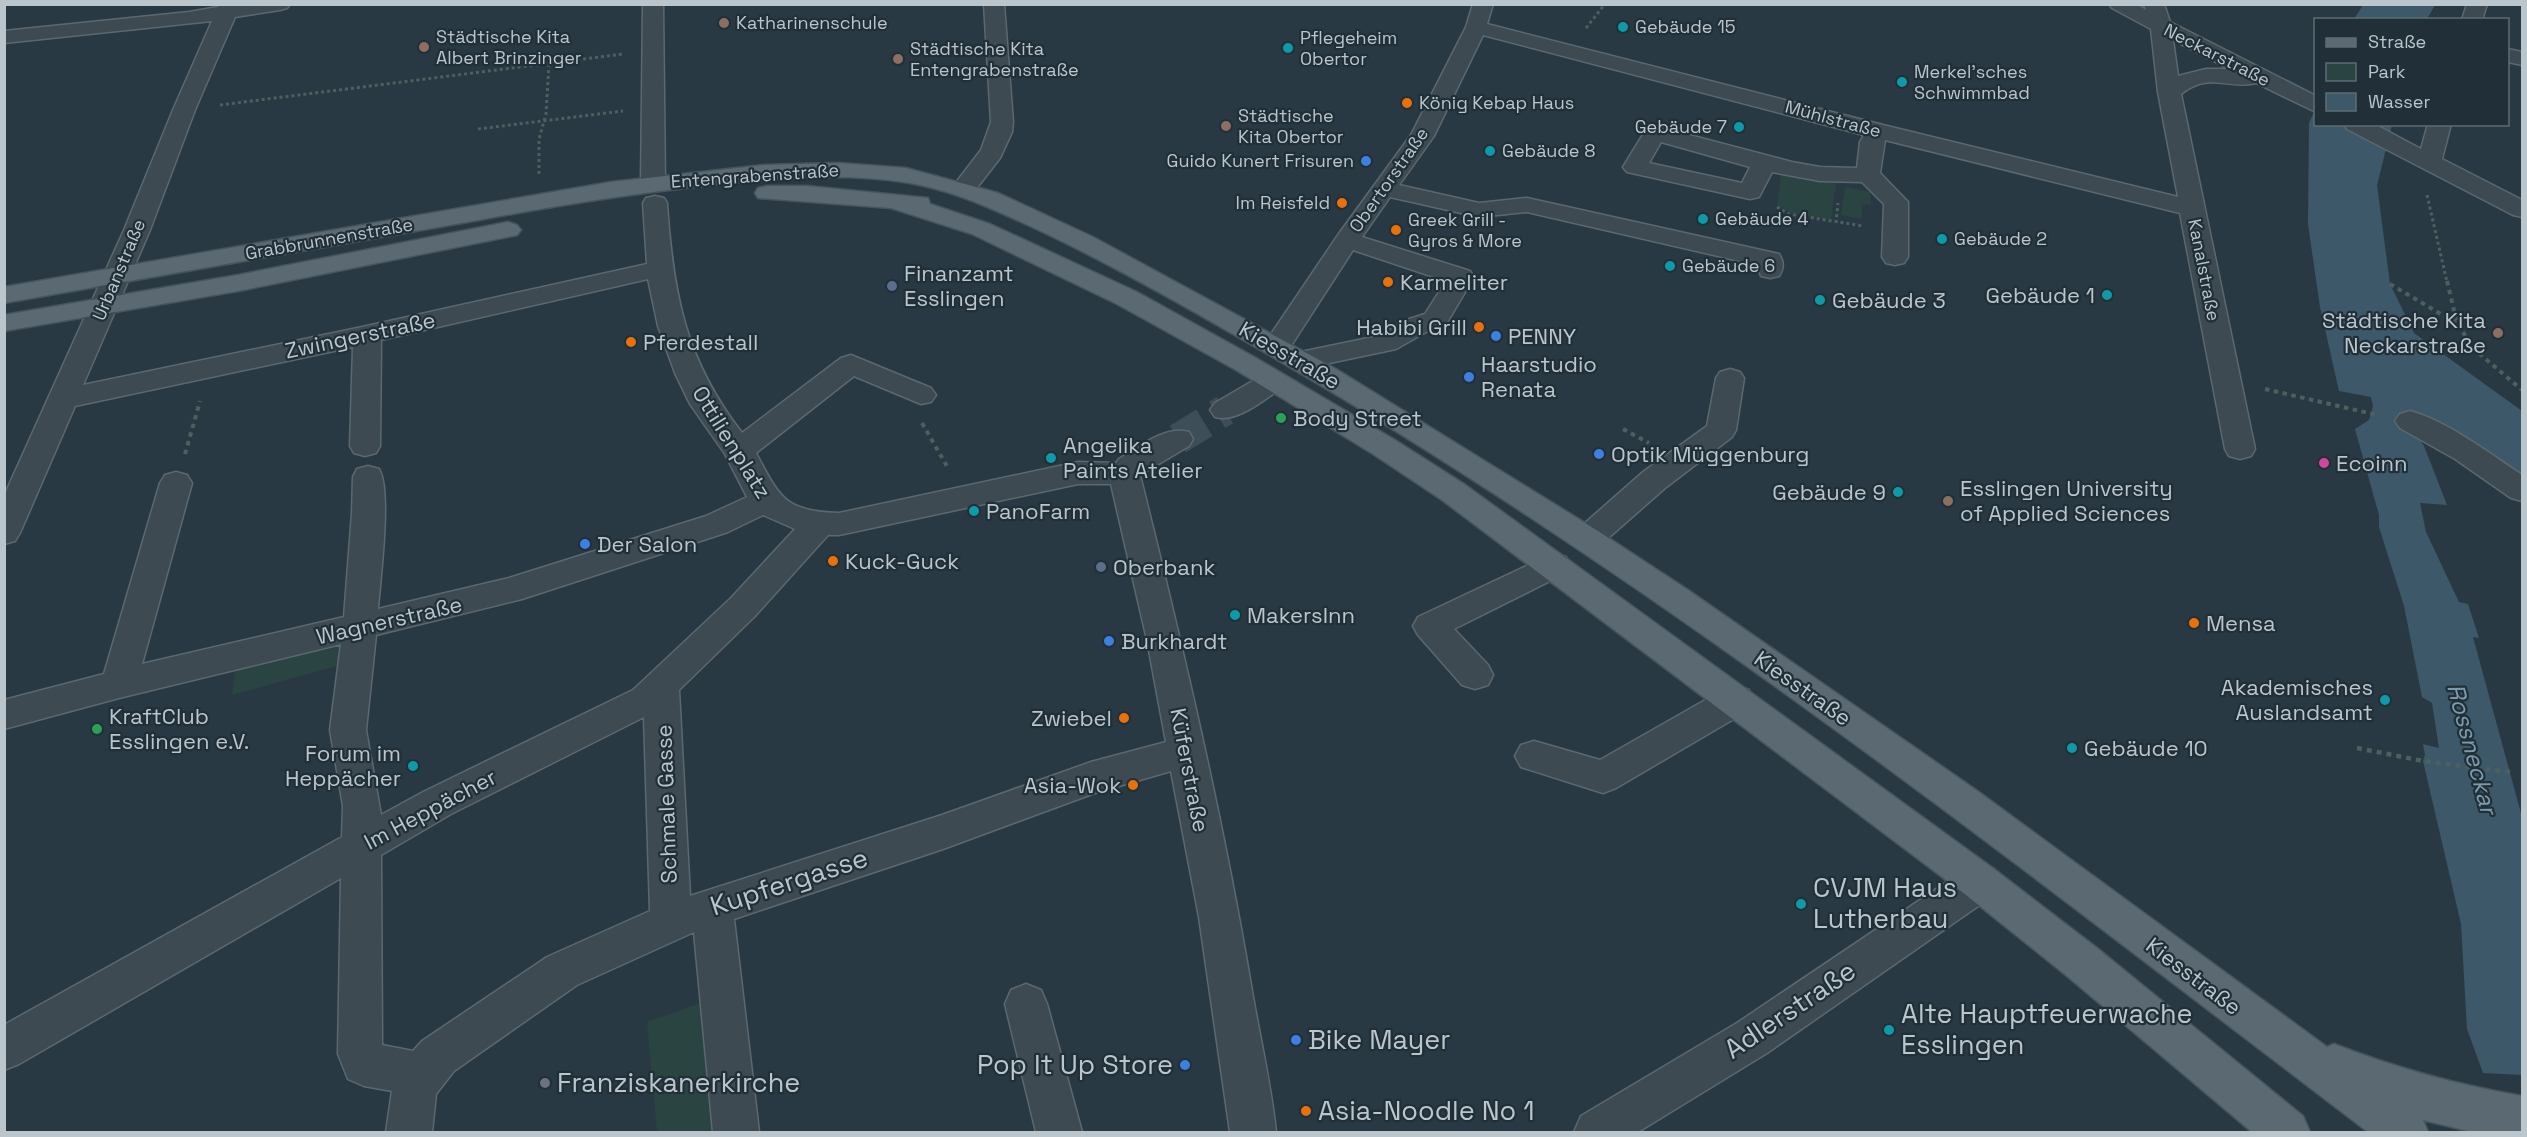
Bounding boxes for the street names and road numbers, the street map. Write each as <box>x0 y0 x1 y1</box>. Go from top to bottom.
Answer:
street label: Neckarstraße <box>2160 18 2274 91</box>
street label: Mühlstraße <box>1783 95 1884 142</box>
street label: Obertorstraße <box>1344 123 1433 237</box>
street label: Entengrabenstraße <box>670 158 840 193</box>
street label: Grabbrunnenstraße <box>243 212 415 265</box>
street label: Urbanstraße <box>87 216 150 324</box>
street label: Kanalstraße <box>2183 217 2226 323</box>
street label: Zwingerstraße <box>282 305 438 365</box>
street label: Kiesstraße <box>1234 315 1346 395</box>
street label: Ottilienplatz <box>686 380 778 504</box>
street label: Wagnerstraße <box>313 590 465 650</box>
street label: Kiesstraße <box>1749 644 1857 732</box>
street label: Küferstraße <box>1164 706 1216 834</box>
street label: Schmale Gasse <box>649 724 683 884</box>
street label: Im Heppächer <box>359 762 501 856</box>
street label: Kupfergasse <box>706 840 872 923</box>
street label: Kiesstraße <box>2141 931 2247 1021</box>
street label: Adlerstraße <box>1717 953 1862 1066</box>

